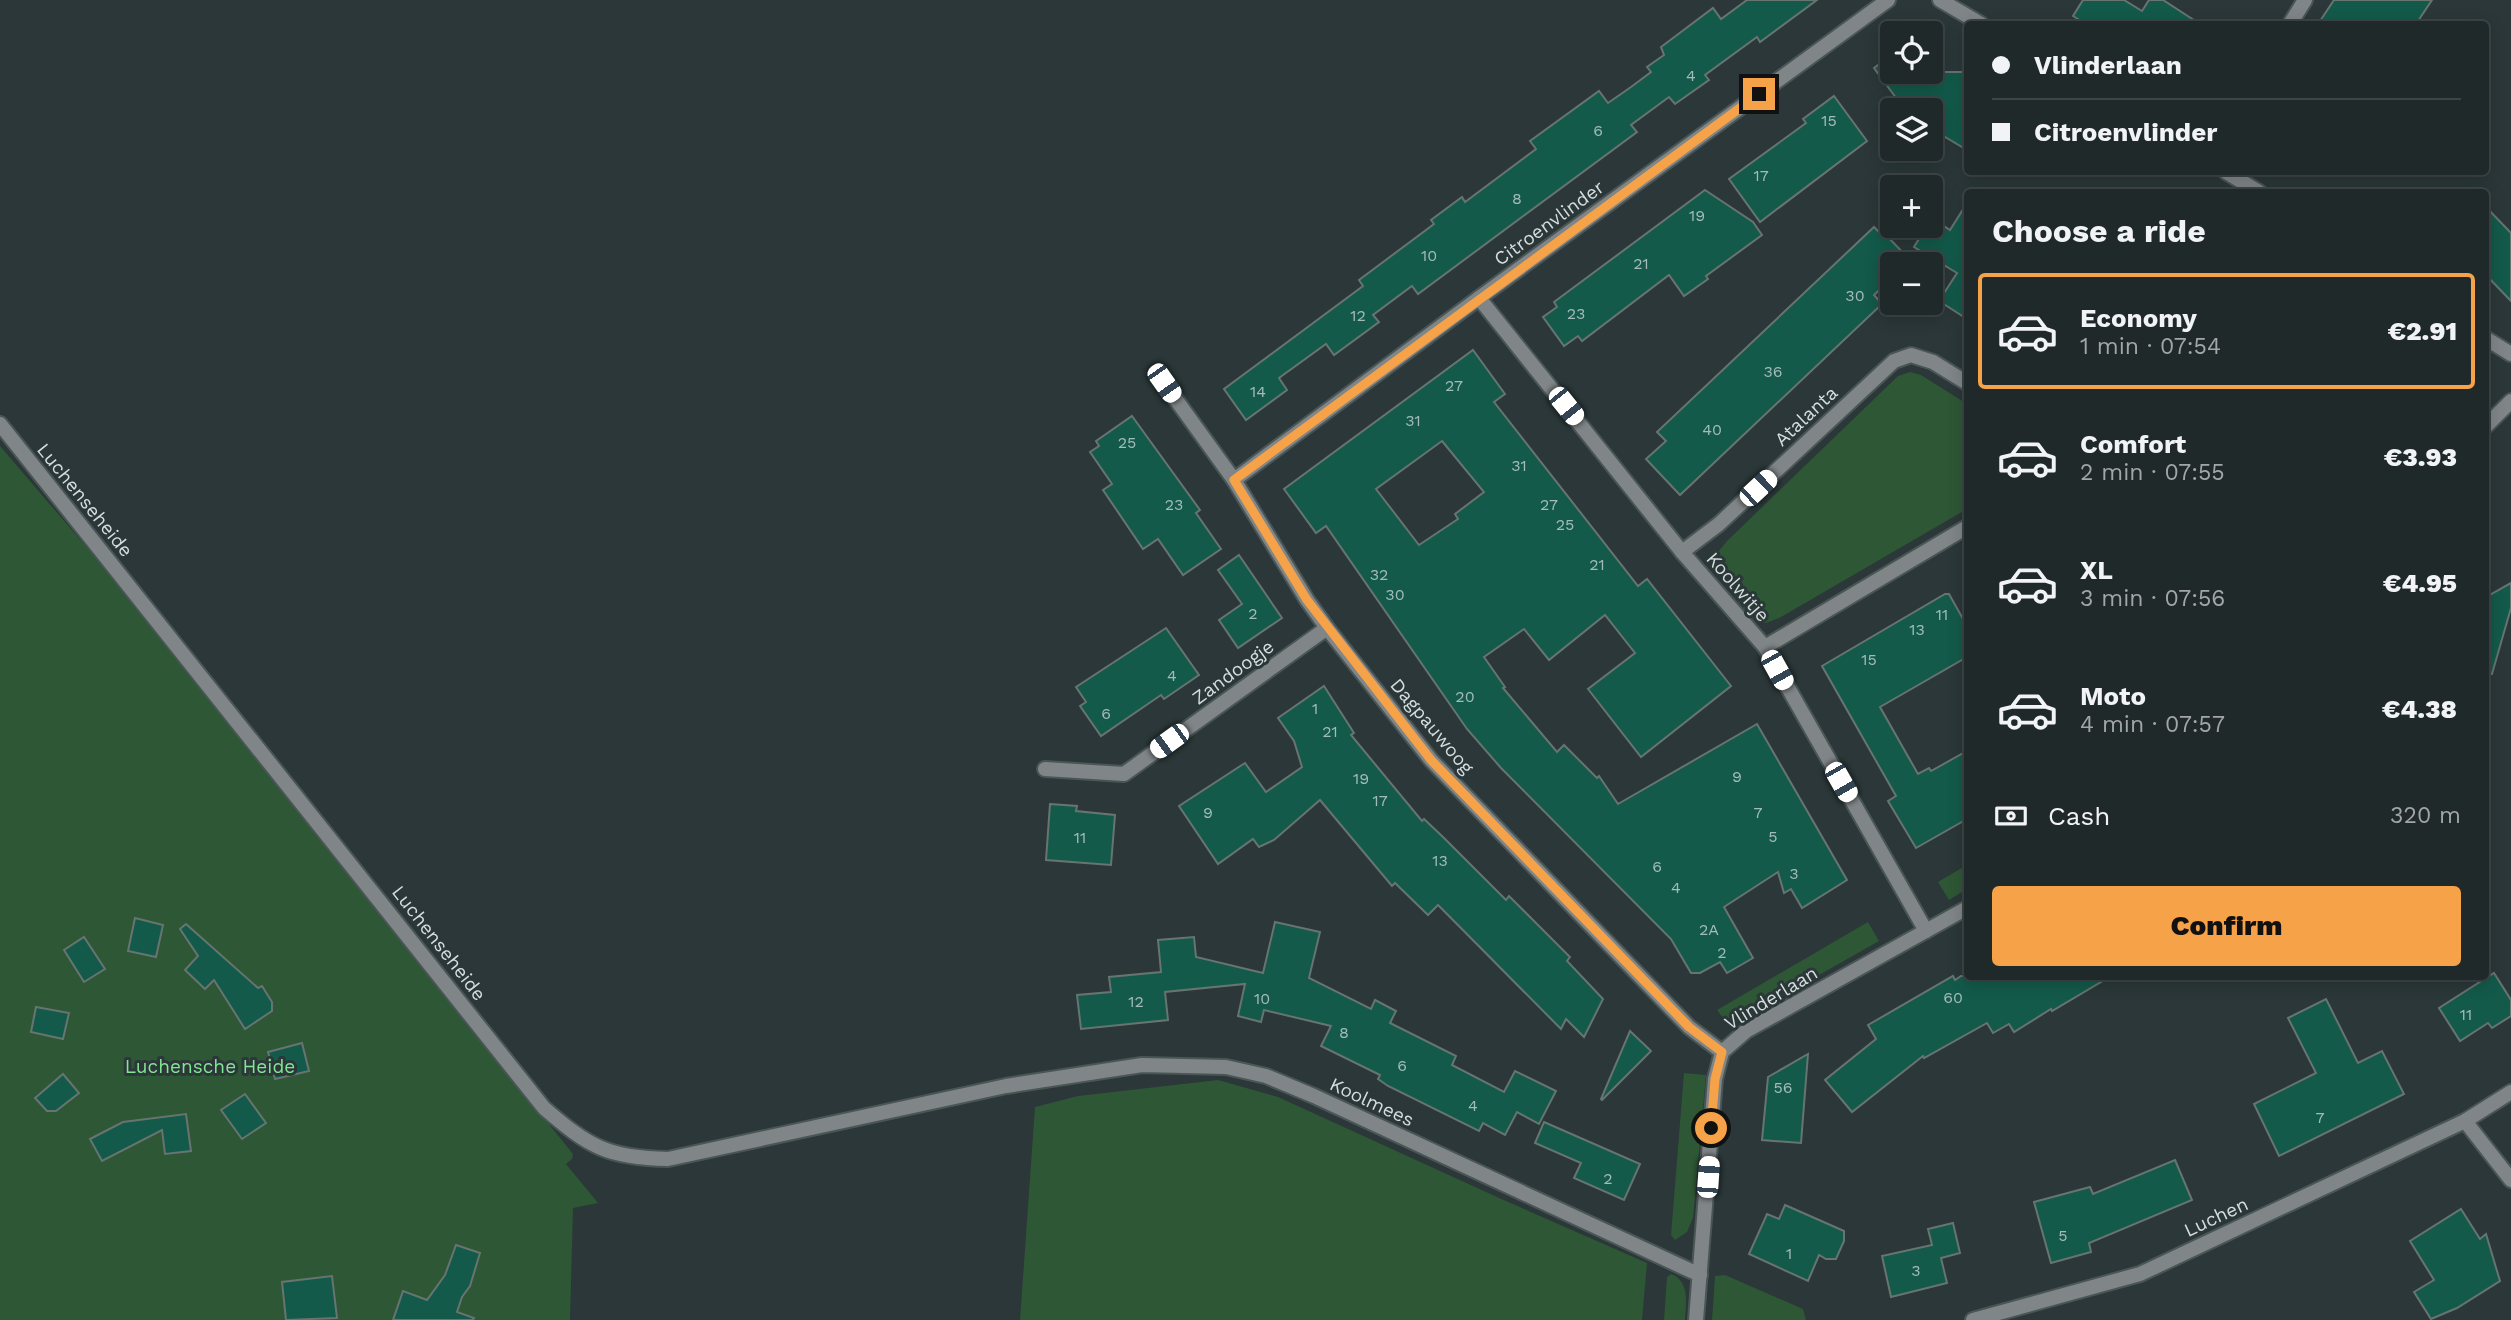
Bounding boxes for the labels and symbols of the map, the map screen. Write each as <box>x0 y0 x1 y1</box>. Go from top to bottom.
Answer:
house number: 4 <box>1686 66 1696 85</box>
route end <box>1743 78 1775 110</box>
house number: 15 <box>1821 111 1837 130</box>
house number: 6 <box>1593 121 1603 140</box>
house number: 17 <box>1753 166 1769 185</box>
street label: Citroenvlinder <box>1489 175 1609 271</box>
house number: 8 <box>1512 189 1522 208</box>
house number: 19 <box>1689 206 1705 225</box>
house number: 10 <box>1421 246 1437 265</box>
house number: 21 <box>1633 254 1649 273</box>
house number: 30 <box>1845 286 1865 305</box>
house number: 23 <box>1567 304 1585 323</box>
house number: 12 <box>1350 306 1366 325</box>
car <box>1144 360 1185 406</box>
house number: 36 <box>1763 362 1783 381</box>
house number: 27 <box>1445 376 1463 395</box>
street label: Atalanta <box>1770 381 1842 451</box>
house number: 14 <box>1250 382 1266 401</box>
car <box>1545 383 1588 429</box>
house number: 31 <box>1405 411 1421 430</box>
house number: 40 <box>1702 420 1722 439</box>
house number: 25 <box>1118 433 1136 452</box>
street label: Luchenseheide <box>32 439 138 561</box>
house number: 31 <box>1511 456 1527 475</box>
car <box>1736 466 1781 510</box>
house number: 23 <box>1165 495 1183 514</box>
house number: 27 <box>1540 495 1558 514</box>
house number: 25 <box>1556 515 1574 534</box>
street label: Koolwitje <box>1701 547 1775 627</box>
house number: 21 <box>1589 555 1605 574</box>
house number: 32 <box>1370 565 1388 584</box>
house number: 30 <box>1385 585 1405 604</box>
house number: 2 <box>1248 604 1258 623</box>
house number: 11 <box>1936 605 1948 624</box>
house number: 13 <box>1909 620 1925 639</box>
street label: Zandoogje <box>1188 635 1278 709</box>
car <box>1758 647 1797 693</box>
house number: 15 <box>1861 650 1877 669</box>
house number: 4 <box>1167 666 1177 685</box>
street label: Dagpauwoog <box>1385 674 1479 779</box>
house number: 20 <box>1455 687 1475 706</box>
house number: 1 <box>1312 699 1318 718</box>
house number: 6 <box>1101 704 1111 723</box>
car <box>1146 720 1193 762</box>
house number: 21 <box>1322 722 1338 741</box>
car <box>1822 759 1861 805</box>
house number: 9 <box>1732 767 1742 786</box>
house number: 19 <box>1353 769 1369 788</box>
house number: 17 <box>1372 791 1388 810</box>
house number: 9 <box>1203 803 1213 822</box>
house number: 7 <box>1754 803 1763 822</box>
house number: 5 <box>1768 827 1778 846</box>
house number: 11 <box>1074 828 1086 847</box>
house number: 13 <box>1432 851 1448 870</box>
house number: 6 <box>1652 857 1662 876</box>
house number: 3 <box>1789 864 1799 883</box>
house number: 4 <box>1671 878 1681 897</box>
street label: Luchenseheide <box>387 881 491 1005</box>
house number: 2A <box>1699 920 1719 939</box>
house number: 2 <box>1717 943 1727 962</box>
street label: Vlinderlaan <box>1720 961 1822 1035</box>
house number: 60 <box>1943 988 1963 1007</box>
house number: 10 <box>1254 989 1270 1008</box>
house number: 12 <box>1128 992 1144 1011</box>
house number: 11 <box>2460 1005 2472 1024</box>
house number: 8 <box>1339 1023 1349 1042</box>
park label: Luchensche Heide <box>125 1055 295 1078</box>
house number: 6 <box>1397 1056 1407 1075</box>
street label: Koolmees <box>1326 1072 1418 1132</box>
house number: 56 <box>1773 1078 1793 1097</box>
house number: 4 <box>1468 1096 1478 1115</box>
house number: 7 <box>2316 1108 2325 1127</box>
route start <box>1695 1112 1727 1144</box>
car <box>1697 1155 1720 1199</box>
house number: 2 <box>1603 1169 1613 1188</box>
street label: Luchen <box>2180 1192 2252 1242</box>
house number: 5 <box>2058 1226 2068 1245</box>
house number: 1 <box>1786 1244 1792 1263</box>
house number: 3 <box>1911 1261 1921 1280</box>

